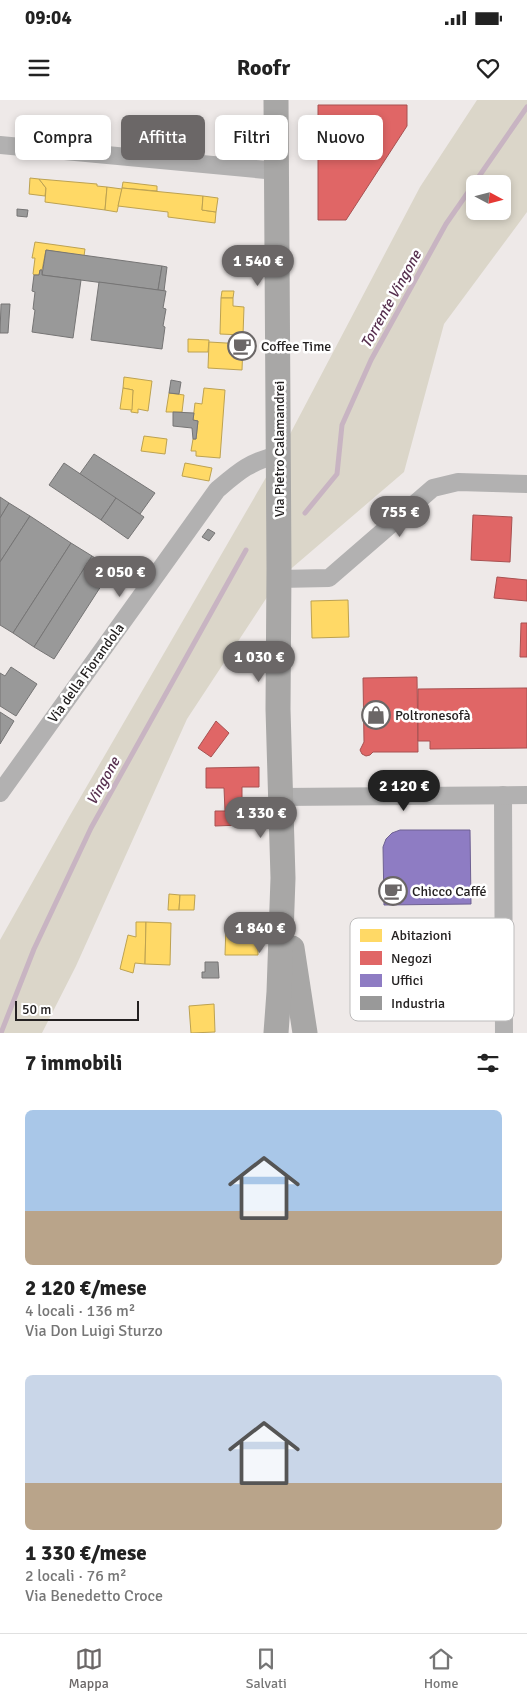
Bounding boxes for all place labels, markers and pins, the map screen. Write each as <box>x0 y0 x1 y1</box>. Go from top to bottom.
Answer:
pin: 1 540 € <box>212 244 304 287</box>
cafe icon: Coffee Time <box>227 331 257 361</box>
place label: Coffee Time <box>261 338 331 355</box>
pin: 755 € <box>365 496 435 538</box>
pin: 2 050 € <box>74 556 166 598</box>
pin: 1 030 € <box>213 640 305 683</box>
shop icon: Poltronesofà <box>361 700 391 730</box>
place label: Poltronesofà <box>395 707 471 724</box>
pin: 2 120 € <box>358 770 450 812</box>
pin: 1 330 € <box>215 796 307 839</box>
cafe icon: Chicco Caffé <box>378 876 408 906</box>
place label: Chicco Caffé <box>412 883 487 900</box>
pin: 1 840 € <box>214 912 306 954</box>

